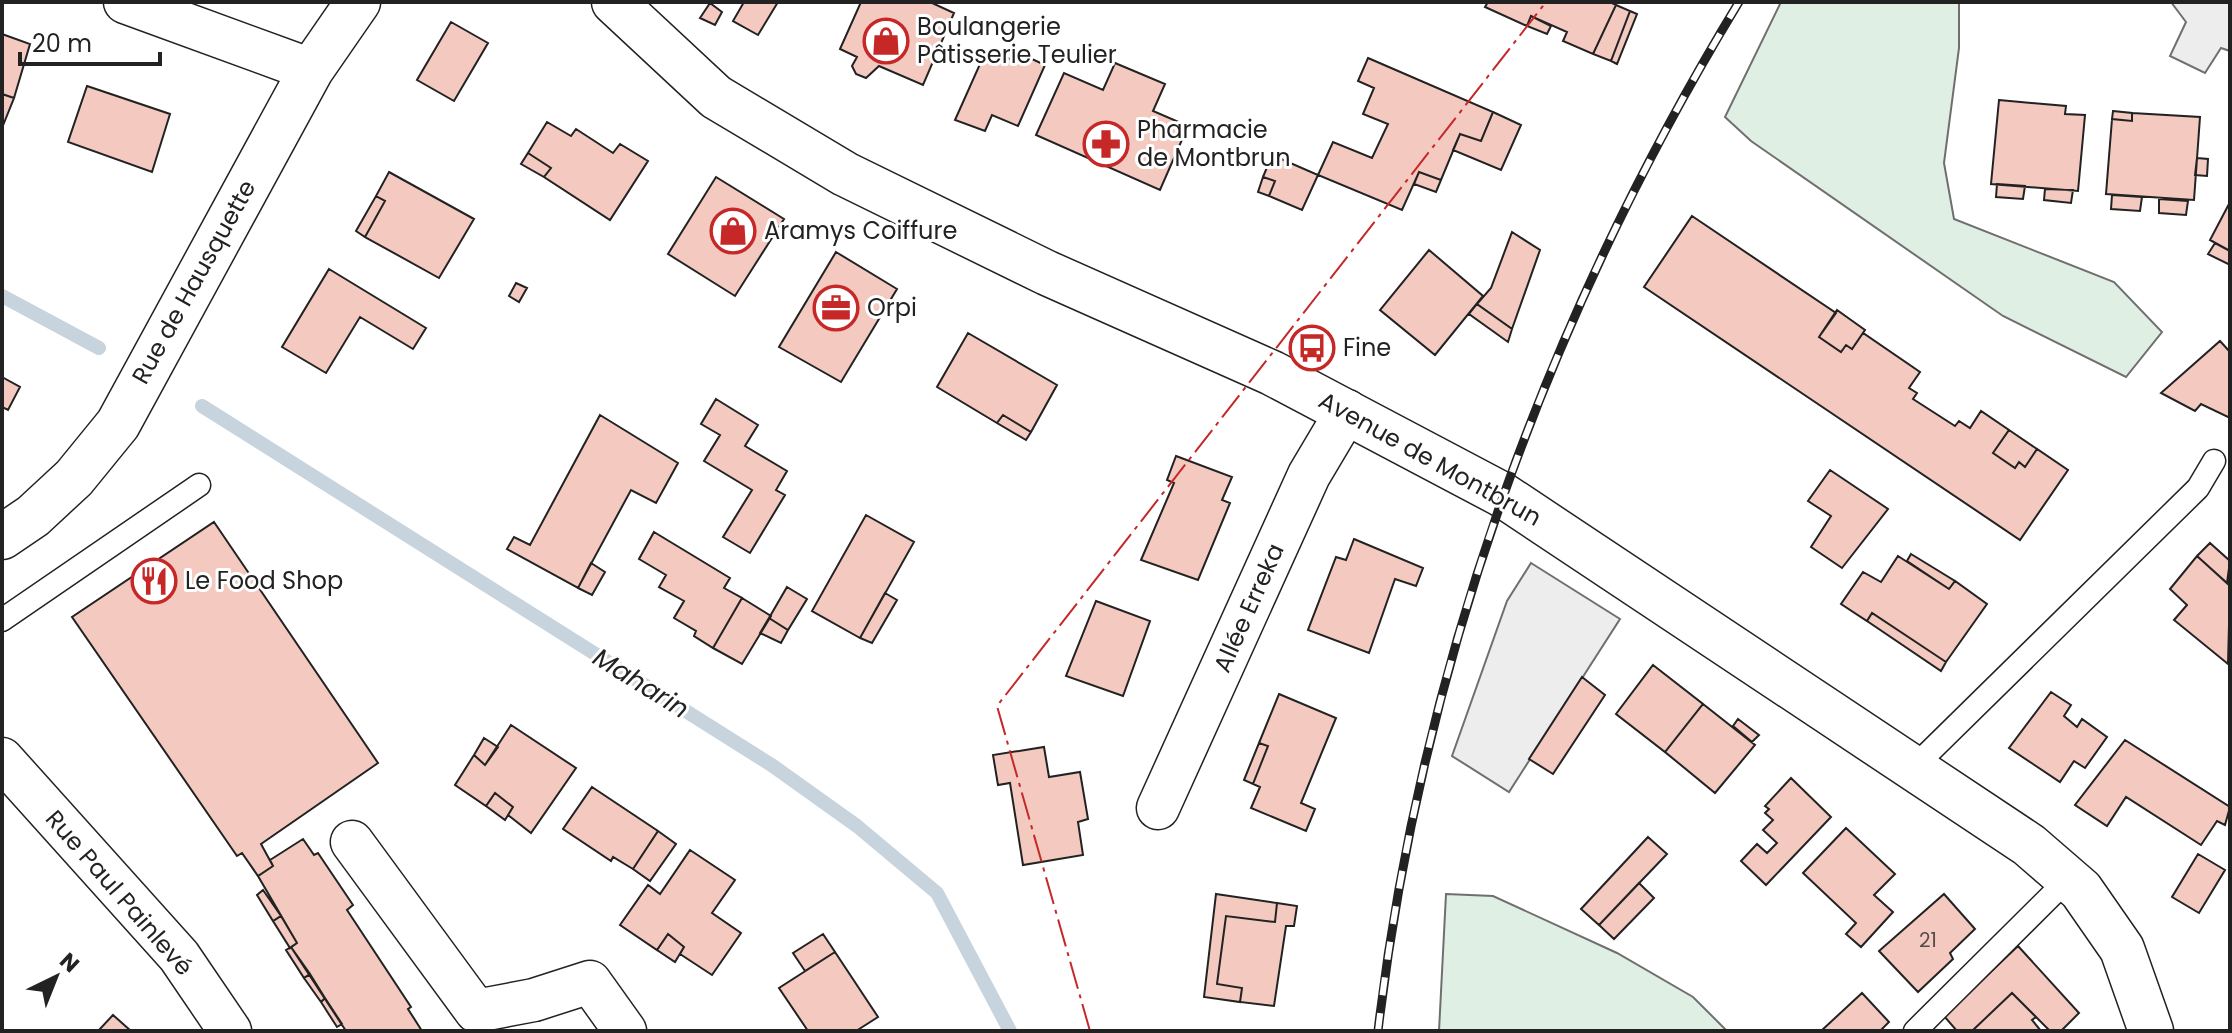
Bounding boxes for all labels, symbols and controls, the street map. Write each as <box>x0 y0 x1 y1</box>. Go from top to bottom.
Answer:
place label: Boulangerie Pâtisserie Teulier <box>917 10 1117 71</box>
scale bar <box>20 16 160 66</box>
shop icon: Boulangerie Pâtisserie Teulier <box>862 17 910 65</box>
text: 20 m <box>32 27 92 60</box>
place label: Pharmacie de Montbrun <box>1137 113 1291 174</box>
pharmacy icon: Pharmacie de Montbrun <box>1082 120 1130 168</box>
street label: Rue de Hausquette <box>124 174 263 390</box>
shop icon: Aramys Coiffure <box>709 207 757 255</box>
place label: Aramys Coiffure <box>764 214 957 247</box>
office icon: Orpi <box>812 284 860 332</box>
place label: Orpi <box>867 291 917 324</box>
bus stop icon: Fine <box>1288 324 1336 372</box>
place label: Fine <box>1343 331 1391 364</box>
street label: Avenue de Montbrun <box>1313 384 1548 534</box>
street label: Allée Erreka <box>1205 538 1292 677</box>
restaurant icon: Le Food Shop <box>130 557 178 605</box>
place label: Le Food Shop <box>185 564 343 597</box>
water label: Maharin <box>586 639 696 727</box>
street label: Rue Paul Painlevé <box>38 803 201 983</box>
house number: 21 <box>1919 926 1937 954</box>
north arrow <box>16 937 96 1017</box>
text: N <box>53 946 86 980</box>

